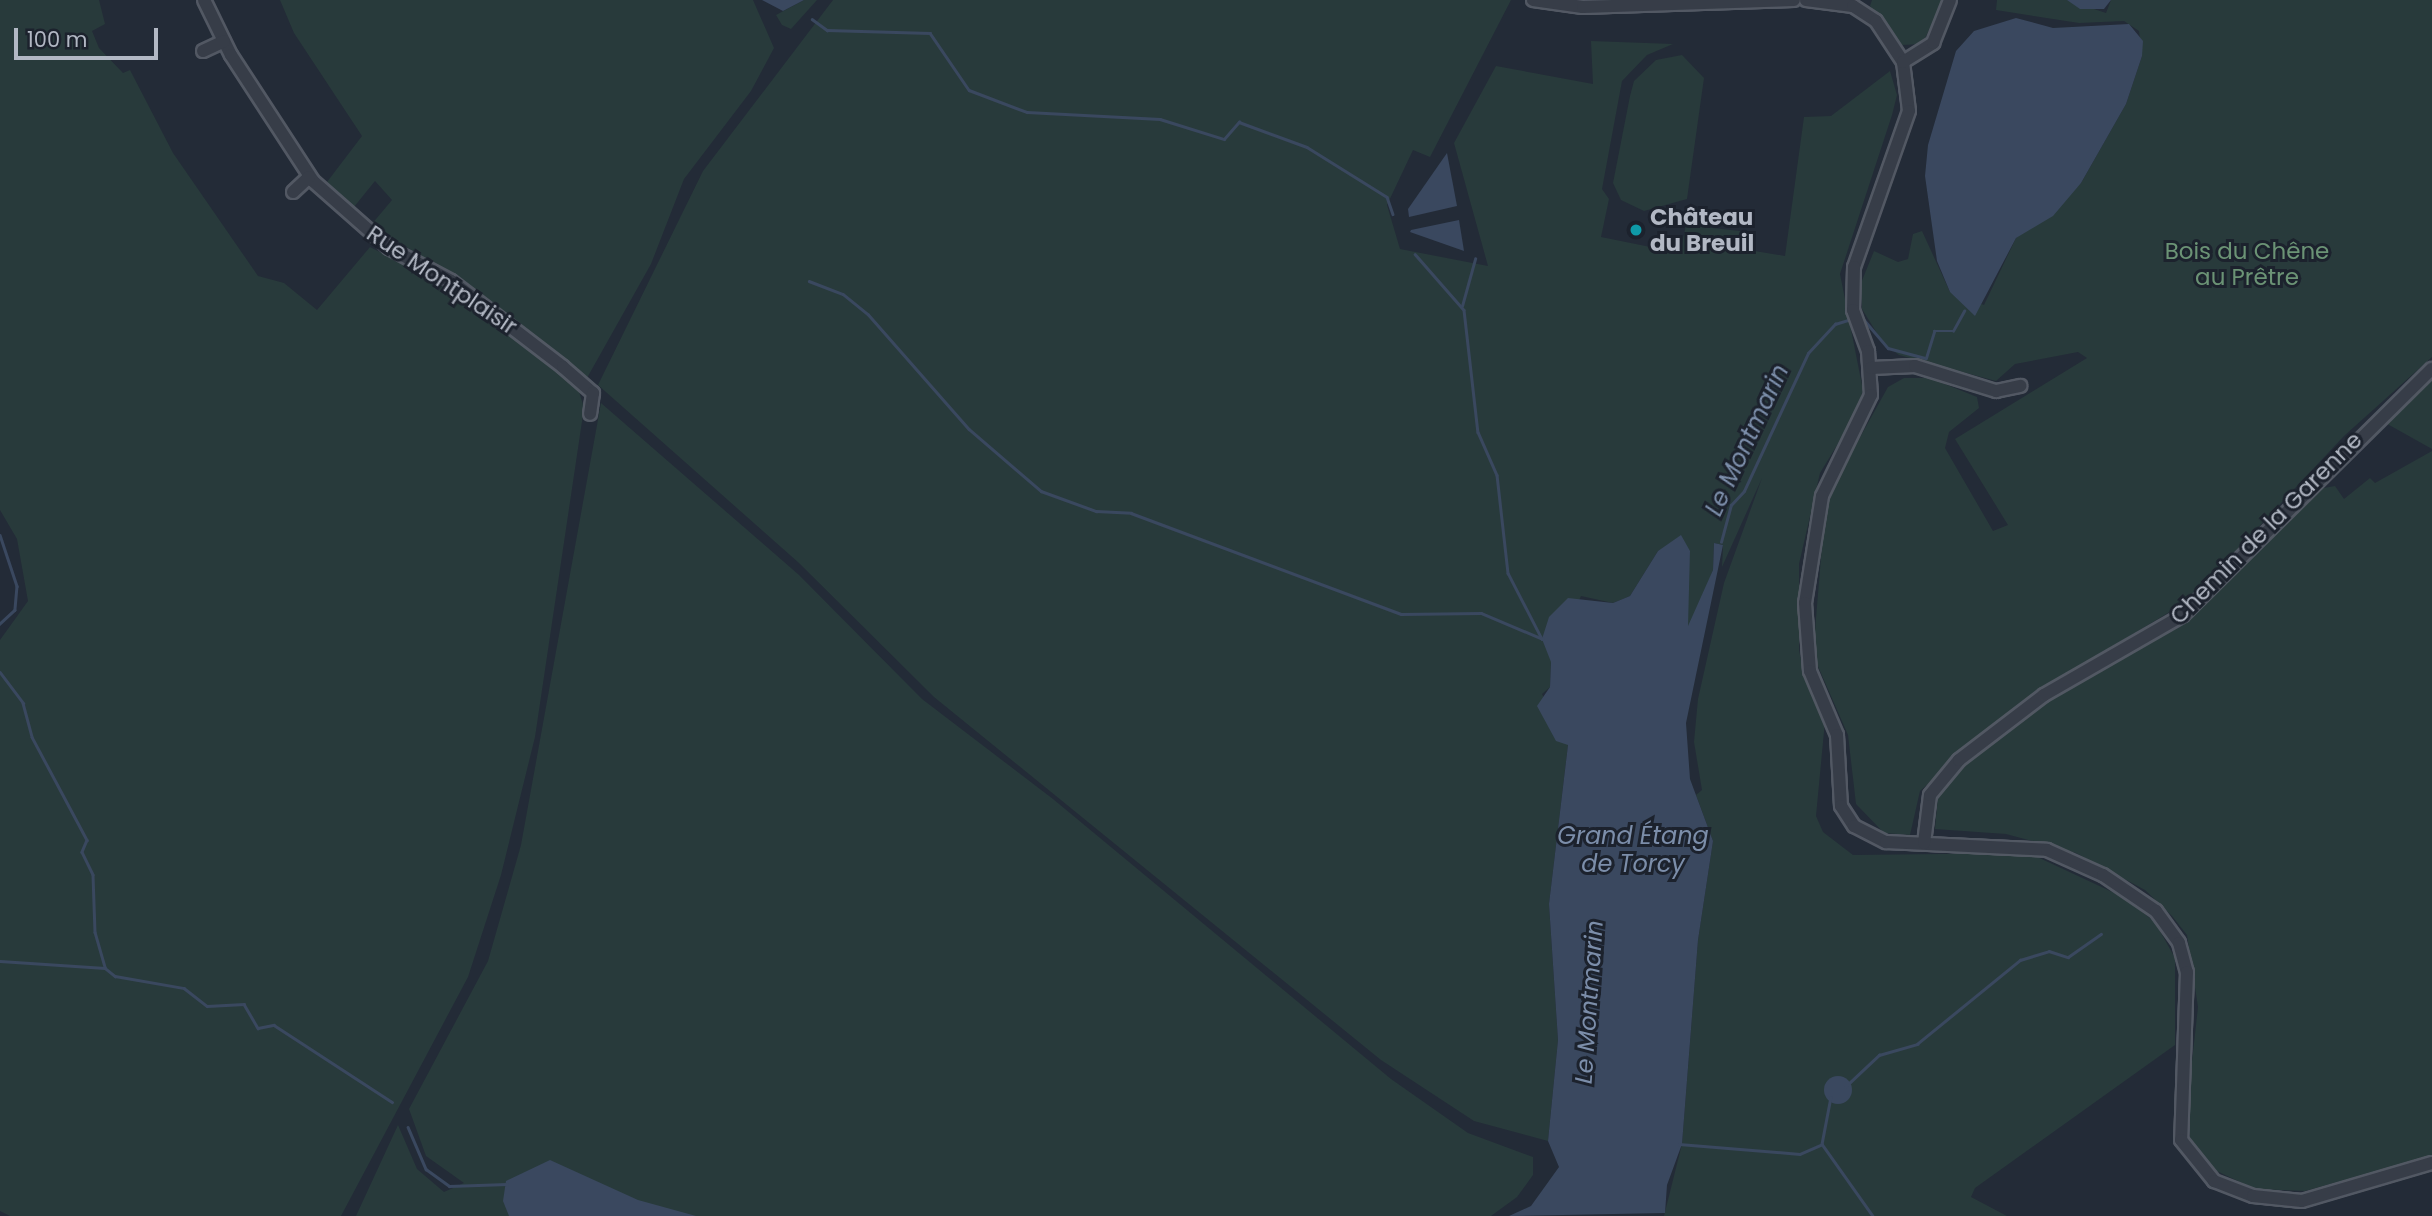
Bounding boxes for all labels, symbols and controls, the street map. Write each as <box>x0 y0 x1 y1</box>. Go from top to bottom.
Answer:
scale bar <box>18 14 161 58</box>
text: 100 m <box>27 25 87 54</box>
place label: Château du Breuil <box>1650 203 1754 257</box>
street label: Rue Montplaisir <box>362 220 522 340</box>
marker: Château du Breuil <box>1628 222 1644 238</box>
park label: Bois du Chêne au Prêtre <box>2165 237 2329 291</box>
water label: Le Montmarin <box>1699 360 1795 520</box>
street label: Chemin de la Garenne <box>2164 426 2368 630</box>
water label: Grand Étang de Torcy <box>1557 822 1709 878</box>
water label: Le Montmarin <box>1569 919 1609 1085</box>

